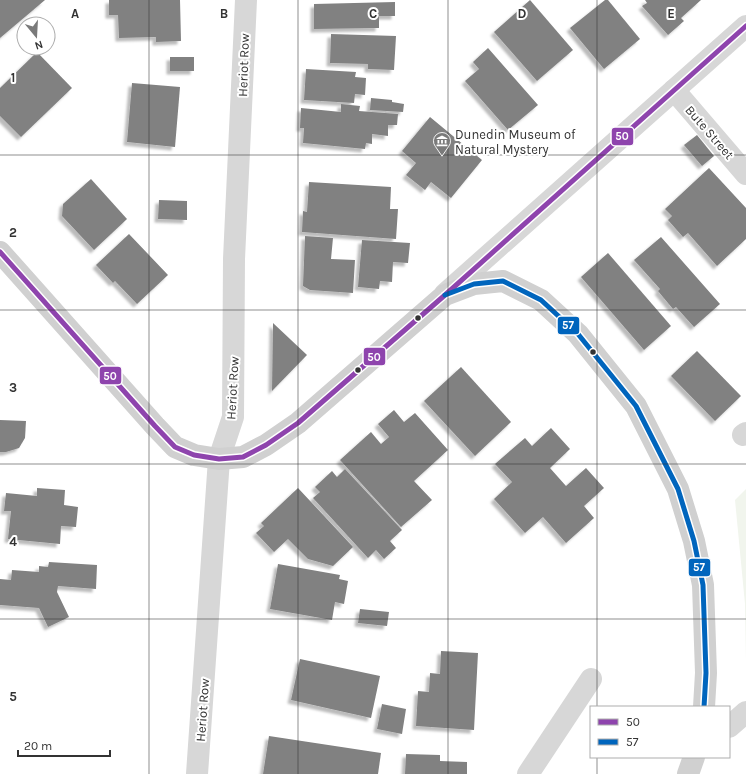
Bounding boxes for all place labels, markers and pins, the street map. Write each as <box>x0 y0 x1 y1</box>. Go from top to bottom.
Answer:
place label: Dunedin Museum of Natural Mystery <box>455 127 576 157</box>
museum icon: Dunedin Museum of Natural Mystery <box>432 131 452 156</box>
unlabelled marker <box>413 313 423 323</box>
unlabelled marker <box>588 347 598 357</box>
unlabelled marker <box>353 365 363 375</box>

